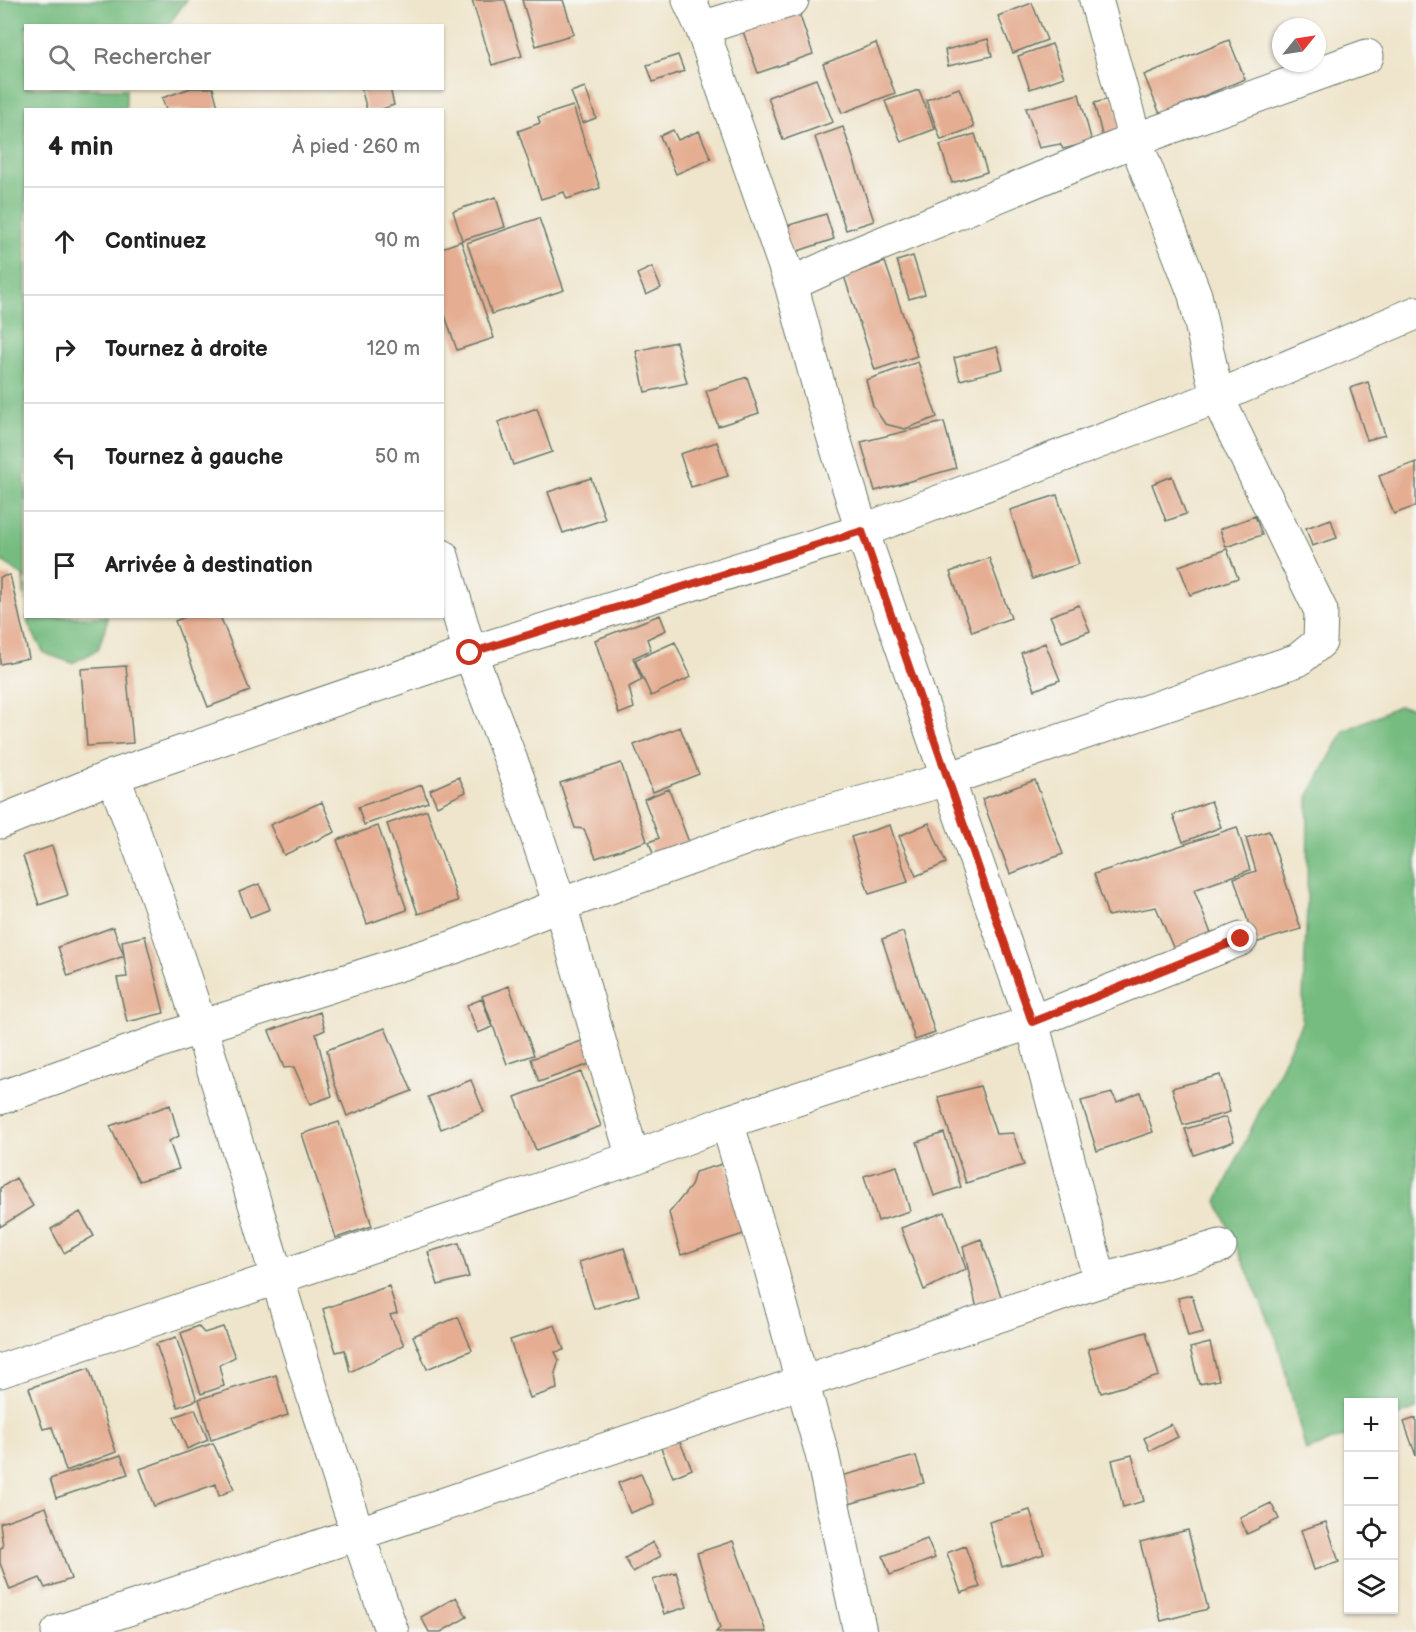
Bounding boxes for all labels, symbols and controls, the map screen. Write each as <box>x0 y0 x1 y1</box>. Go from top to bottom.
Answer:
north arrow <box>1272 18 1326 72</box>
search box <box>24 24 444 90</box>
icon: search <box>45 41 78 74</box>
text: Rechercher <box>93 44 211 71</box>
text: 4 min <box>48 132 113 163</box>
text: À pied · 260 m <box>292 135 420 159</box>
icon: ahead <box>48 225 81 258</box>
text: Continuez <box>105 228 206 255</box>
text: 90 m <box>375 229 420 253</box>
icon: right <box>48 333 81 366</box>
text: Tournez à droite <box>105 336 268 363</box>
text: 120 m <box>367 337 420 361</box>
icon: left <box>48 441 81 474</box>
text: Tournez à gauche <box>105 444 283 471</box>
text: 50 m <box>375 445 420 469</box>
icon: arrive <box>48 549 81 582</box>
text: Arrivée à destination <box>105 552 313 579</box>
route start <box>456 639 482 665</box>
route end <box>1227 925 1253 951</box>
map controls <box>1344 1398 1398 1614</box>
button: + <box>1344 1398 1398 1452</box>
button: − <box>1344 1452 1398 1506</box>
button: locate <box>1344 1506 1398 1560</box>
button: layers <box>1344 1560 1398 1614</box>

